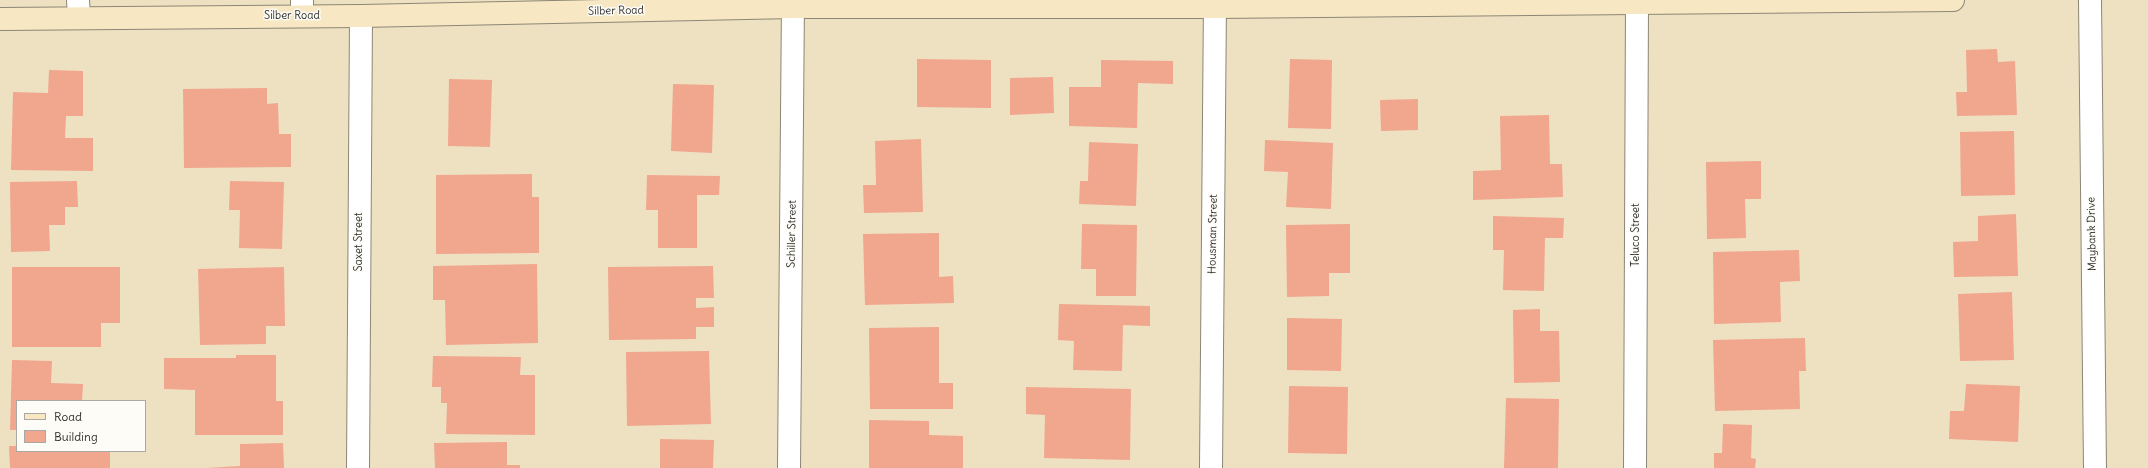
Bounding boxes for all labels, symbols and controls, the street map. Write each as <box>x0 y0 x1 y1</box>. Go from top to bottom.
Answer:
street label: Silber Road <box>588 4 644 18</box>
street label: Silber Road <box>264 9 320 23</box>
street label: Housman Street <box>1206 194 1220 274</box>
street label: Maybank Drive <box>2085 197 2099 271</box>
street label: Schiller Street <box>785 200 799 268</box>
street label: Teluco Street <box>1629 203 1643 267</box>
street label: Saxet Street <box>352 212 366 272</box>
legend <box>16 400 146 452</box>
text: Road <box>54 409 82 424</box>
text: Building <box>54 429 98 444</box>

